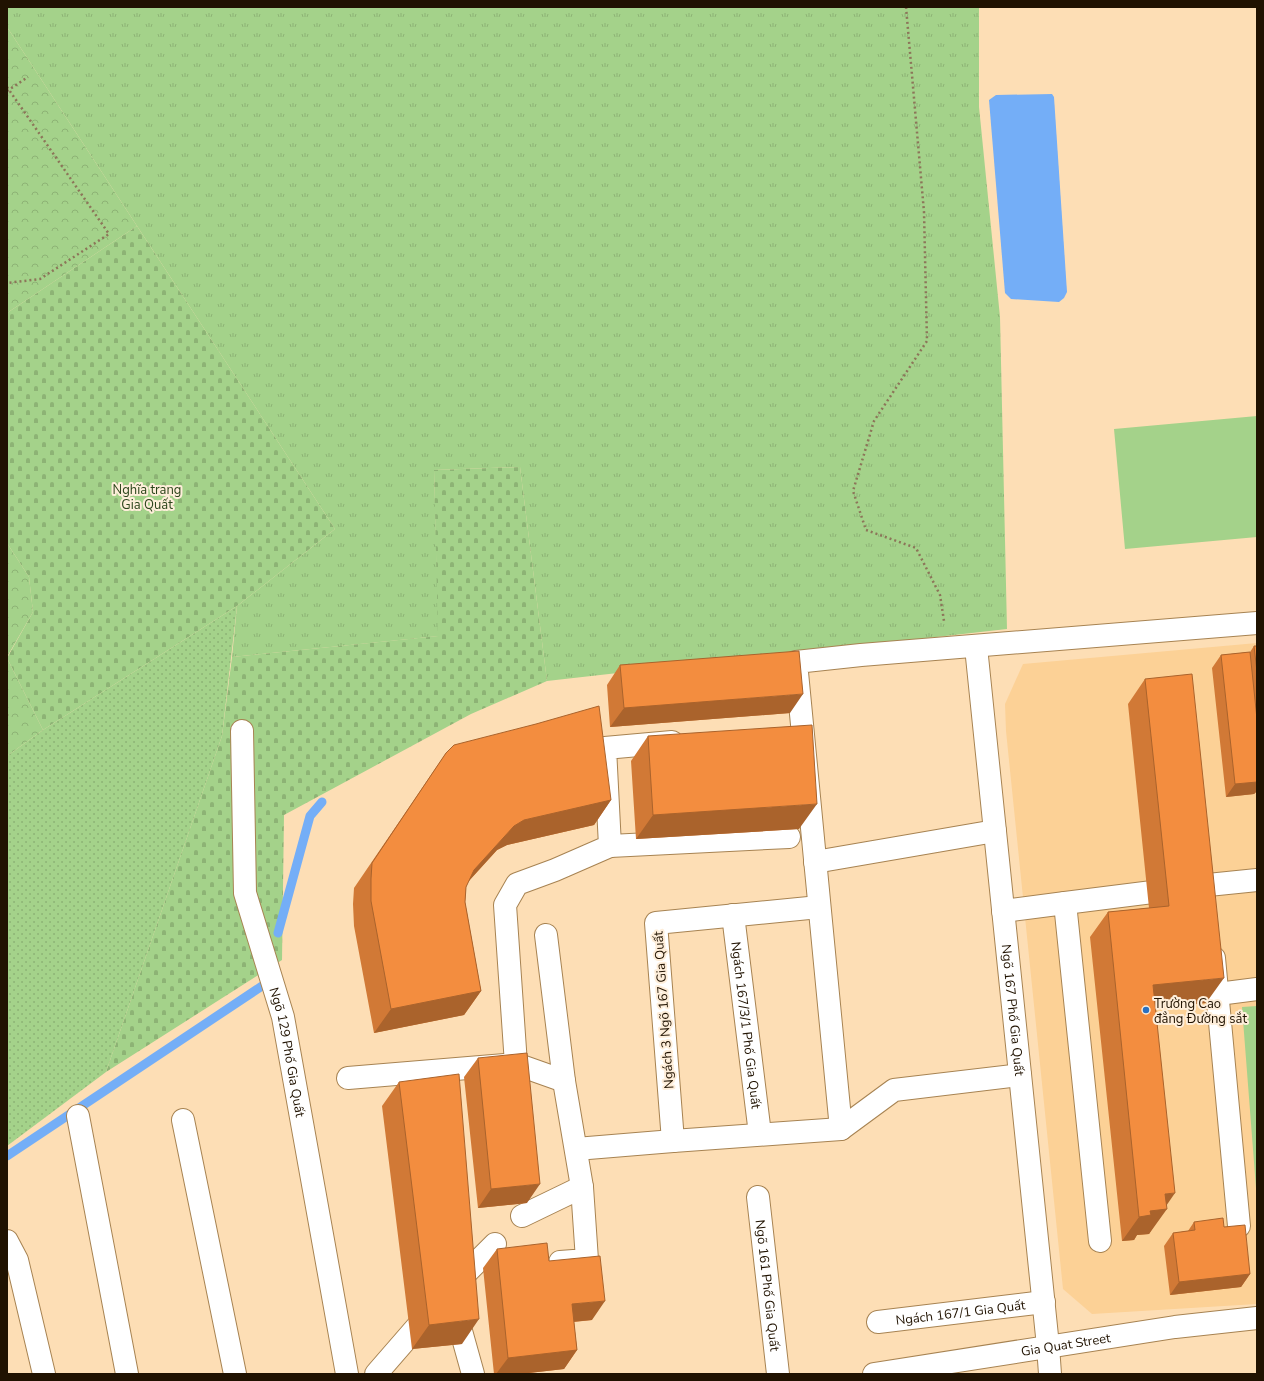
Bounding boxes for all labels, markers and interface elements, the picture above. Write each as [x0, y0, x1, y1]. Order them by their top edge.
park label: Nghĩa trang Gia Quất [113, 481, 181, 514]
street label: Ngách 3 Ngõ 167 Gia Quất [649, 930, 678, 1089]
street label: Ngách 167/3/1 Phố Gia Quất [726, 941, 765, 1110]
street label: Ngõ 167 Phố Gia Quất [997, 943, 1028, 1077]
street label: Ngõ 129 Phố Gia Quất [264, 985, 309, 1119]
place label: Trường Cao đẳng Đường sắt [1154, 995, 1247, 1028]
marker: Trường Cao đẳng Đường sắt [1141, 1005, 1151, 1015]
street label: Ngõ 161 Phố Gia Quất [751, 1219, 783, 1353]
street label: Ngách 167/1 Gia Quất [895, 1296, 1027, 1330]
street label: Gia Quat Street [1020, 1329, 1112, 1361]

